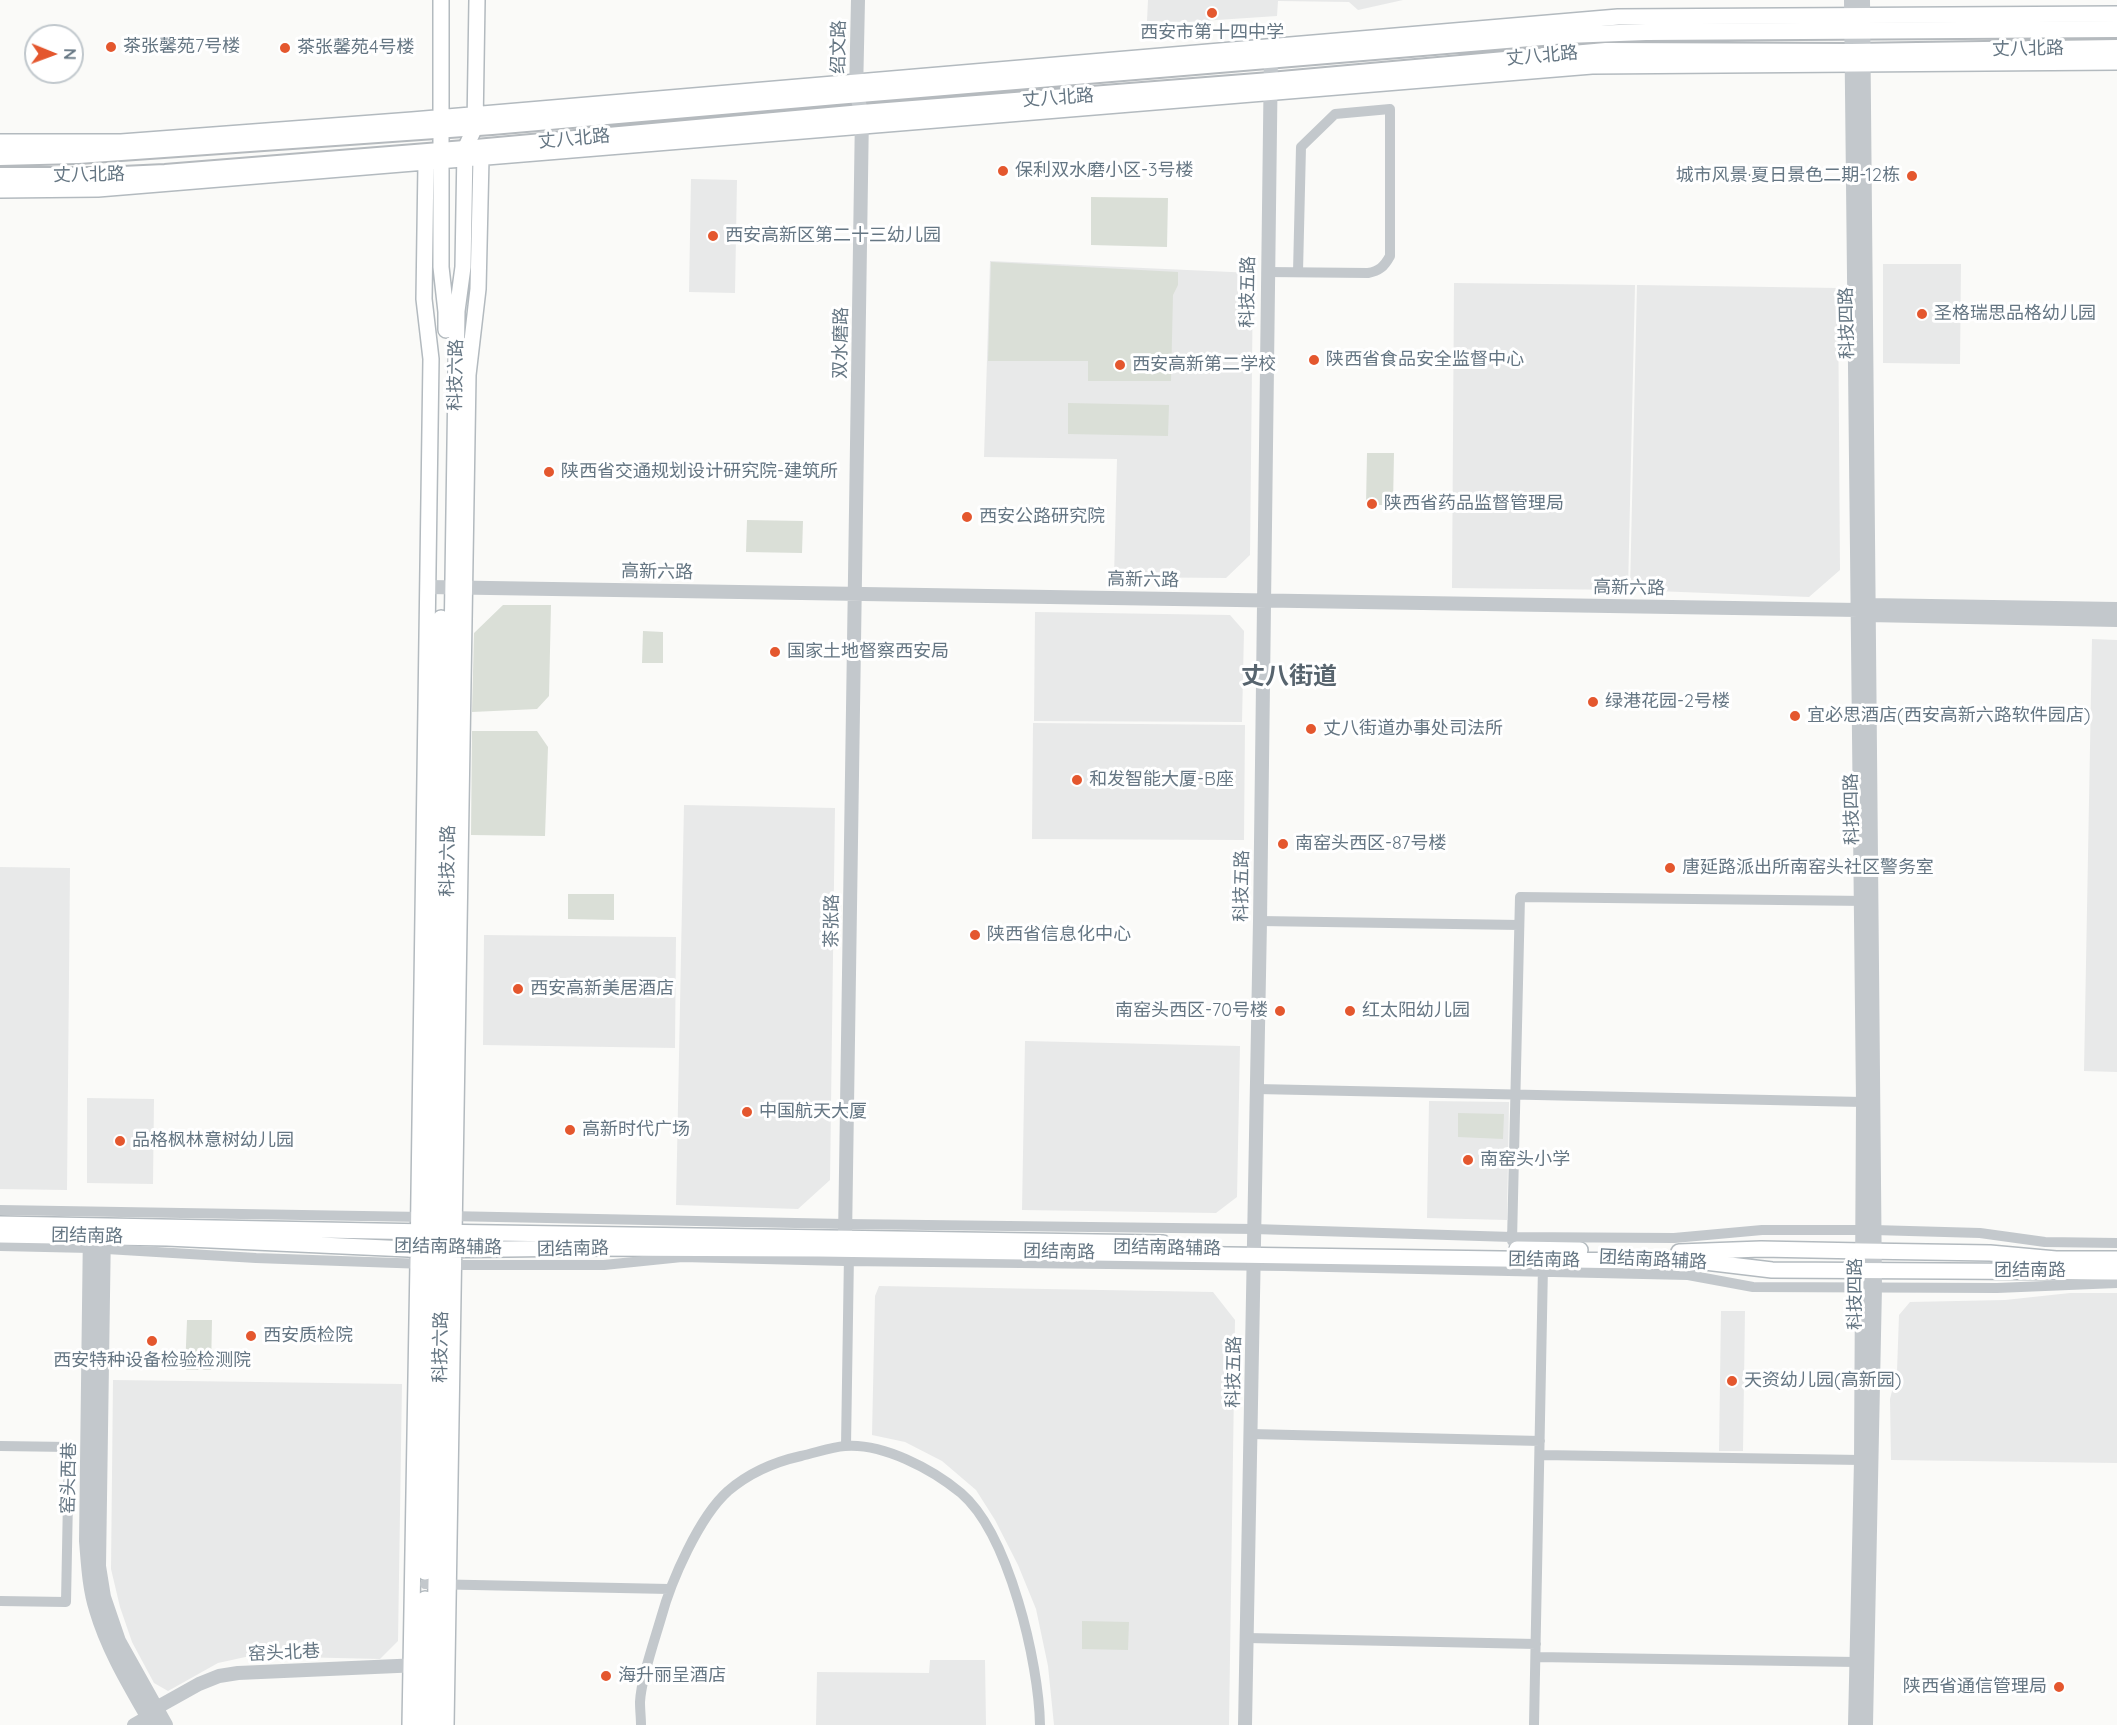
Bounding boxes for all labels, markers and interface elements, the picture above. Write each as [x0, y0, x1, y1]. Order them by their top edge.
marker: 西安市第十四中学 [1205, 6, 1219, 20]
street label: 绍文路 [828, 20, 850, 74]
place label: 西安市第十四中学 [1140, 22, 1284, 44]
north arrow [24, 24, 84, 84]
place label: 茶张馨苑7号楼 [123, 36, 240, 58]
place label: 茶张馨苑4号楼 [297, 37, 414, 59]
street label: 丈八北路 [1992, 38, 2064, 60]
marker: 茶张馨苑7号楼 [104, 40, 118, 54]
marker: 茶张馨苑4号楼 [278, 41, 292, 55]
street label: 丈八北路 [1505, 42, 1579, 70]
text: N [60, 48, 80, 60]
street label: 丈八北路 [1021, 85, 1095, 111]
street label: 丈八北路 [537, 125, 611, 153]
place label: 保利双水磨小区-3号楼 [1015, 160, 1193, 182]
street label: 丈八北路 [53, 164, 125, 186]
marker: 保利双水磨小区-3号楼 [996, 164, 1010, 178]
place label: 城市风景·夏日景色二期-12栋 [1676, 165, 1900, 187]
marker: 城市风景·夏日景色二期-12栋 [1905, 169, 1919, 183]
place label: 西安高新区第二十三幼儿园 [725, 225, 941, 247]
marker: 西安高新区第二十三幼儿园 [706, 229, 720, 243]
street label: 科技五路 [1237, 256, 1259, 328]
street label: 科技四路 [1836, 287, 1858, 359]
place label: 圣格瑞思品格幼儿园 [1934, 303, 2096, 325]
street label: 双水磨路 [830, 307, 852, 379]
marker: 圣格瑞思品格幼儿园 [1915, 307, 1929, 321]
street label: 科技六路 [445, 339, 467, 411]
place label: 陕西省食品安全监督中心 [1326, 349, 1524, 371]
marker: 陕西省食品安全监督中心 [1307, 353, 1321, 367]
place label: 西安高新第二学校 [1132, 354, 1276, 376]
marker: 西安高新第二学校 [1113, 358, 1127, 372]
place label: 陕西省交通规划设计研究院-建筑所 [561, 461, 838, 483]
marker: 陕西省交通规划设计研究院-建筑所 [542, 465, 556, 479]
place label: 陕西省药品监督管理局 [1384, 493, 1564, 515]
marker: 陕西省药品监督管理局 [1365, 497, 1379, 511]
place label: 西安公路研究院 [979, 506, 1105, 528]
marker: 西安公路研究院 [960, 510, 974, 524]
street label: 高新六路 [621, 561, 693, 583]
street label: 高新六路 [1107, 569, 1179, 591]
street label: 高新六路 [1593, 577, 1665, 599]
place label: 国家土地督察西安局 [787, 641, 949, 663]
marker: 国家土地督察西安局 [768, 645, 782, 659]
district label: 丈八街道 [1241, 663, 1337, 691]
place label: 绿港花园-2号楼 [1605, 691, 1730, 713]
marker: 绿港花园-2号楼 [1586, 695, 1600, 709]
place label: 宜必思酒店(西安高新六路软件园店) [1807, 705, 2090, 727]
marker: 宜必思酒店(西安高新六路软件园店) [1788, 709, 1802, 723]
place label: 丈八街道办事处司法所 [1323, 718, 1503, 740]
marker: 丈八街道办事处司法所 [1304, 722, 1318, 736]
place label: 和发智能大厦-B座 [1089, 769, 1234, 791]
marker: 和发智能大厦-B座 [1070, 773, 1084, 787]
street label: 科技四路 [1841, 773, 1863, 845]
street label: 科技六路 [437, 825, 459, 897]
place label: 南窑头西区-87号楼 [1295, 833, 1446, 855]
marker: 南窑头西区-87号楼 [1276, 837, 1290, 851]
street label: 科技五路 [1231, 850, 1253, 922]
place label: 唐延路派出所南窑头社区警务室 [1682, 857, 1934, 879]
marker: 唐延路派出所南窑头社区警务室 [1663, 861, 1677, 875]
street label: 茶张路 [821, 894, 843, 948]
place label: 陕西省信息化中心 [987, 924, 1131, 946]
marker: 陕西省信息化中心 [968, 928, 982, 942]
place label: 西安高新美居酒店 [530, 978, 674, 1000]
marker: 西安高新美居酒店 [511, 982, 525, 996]
place label: 南窑头西区-70号楼 [1115, 1000, 1268, 1022]
place label: 红太阳幼儿园 [1362, 1000, 1470, 1022]
marker: 南窑头西区-70号楼 [1273, 1004, 1287, 1018]
marker: 红太阳幼儿园 [1343, 1004, 1357, 1018]
place label: 中国航天大厦 [759, 1101, 867, 1123]
marker: 中国航天大厦 [740, 1105, 754, 1119]
place label: 高新时代广场 [582, 1119, 690, 1141]
marker: 高新时代广场 [563, 1123, 577, 1137]
place label: 品格枫林意树幼儿园 [132, 1130, 294, 1152]
marker: 品格枫林意树幼儿园 [113, 1134, 127, 1148]
place label: 南窑头小学 [1480, 1149, 1570, 1171]
marker: 南窑头小学 [1461, 1153, 1475, 1167]
street label: 团结南路 [51, 1225, 123, 1247]
street label: 团结南路辅路 [394, 1235, 502, 1259]
street label: 团结南路辅路 [1113, 1236, 1221, 1260]
street label: 团结南路 [537, 1238, 609, 1260]
street label: 团结南路 [1023, 1241, 1095, 1263]
street label: 团结南路辅路 [1599, 1246, 1707, 1274]
street label: 团结南路 [1508, 1249, 1580, 1271]
street label: 科技四路 [1845, 1258, 1867, 1330]
street label: 团结南路 [1994, 1260, 2066, 1282]
street label: 科技六路 [430, 1311, 452, 1383]
place label: 西安质检院 [263, 1325, 353, 1347]
marker: 西安质检院 [244, 1329, 258, 1343]
marker: 西安特种设备检验检测院 [145, 1334, 159, 1348]
street label: 科技五路 [1223, 1336, 1245, 1408]
place label: 西安特种设备检验检测院 [53, 1350, 251, 1372]
place label: 天资幼儿园(高新园) [1744, 1370, 1901, 1392]
marker: 天资幼儿园(高新园) [1725, 1374, 1739, 1388]
street label: 窑头西巷 [58, 1442, 80, 1514]
street label: 窑头北巷 [247, 1640, 321, 1666]
place label: 海升丽呈酒店 [618, 1665, 726, 1687]
marker: 海升丽呈酒店 [599, 1669, 613, 1683]
place label: 陕西省通信管理局 [1903, 1676, 2047, 1698]
marker: 陕西省通信管理局 [2052, 1680, 2066, 1694]

